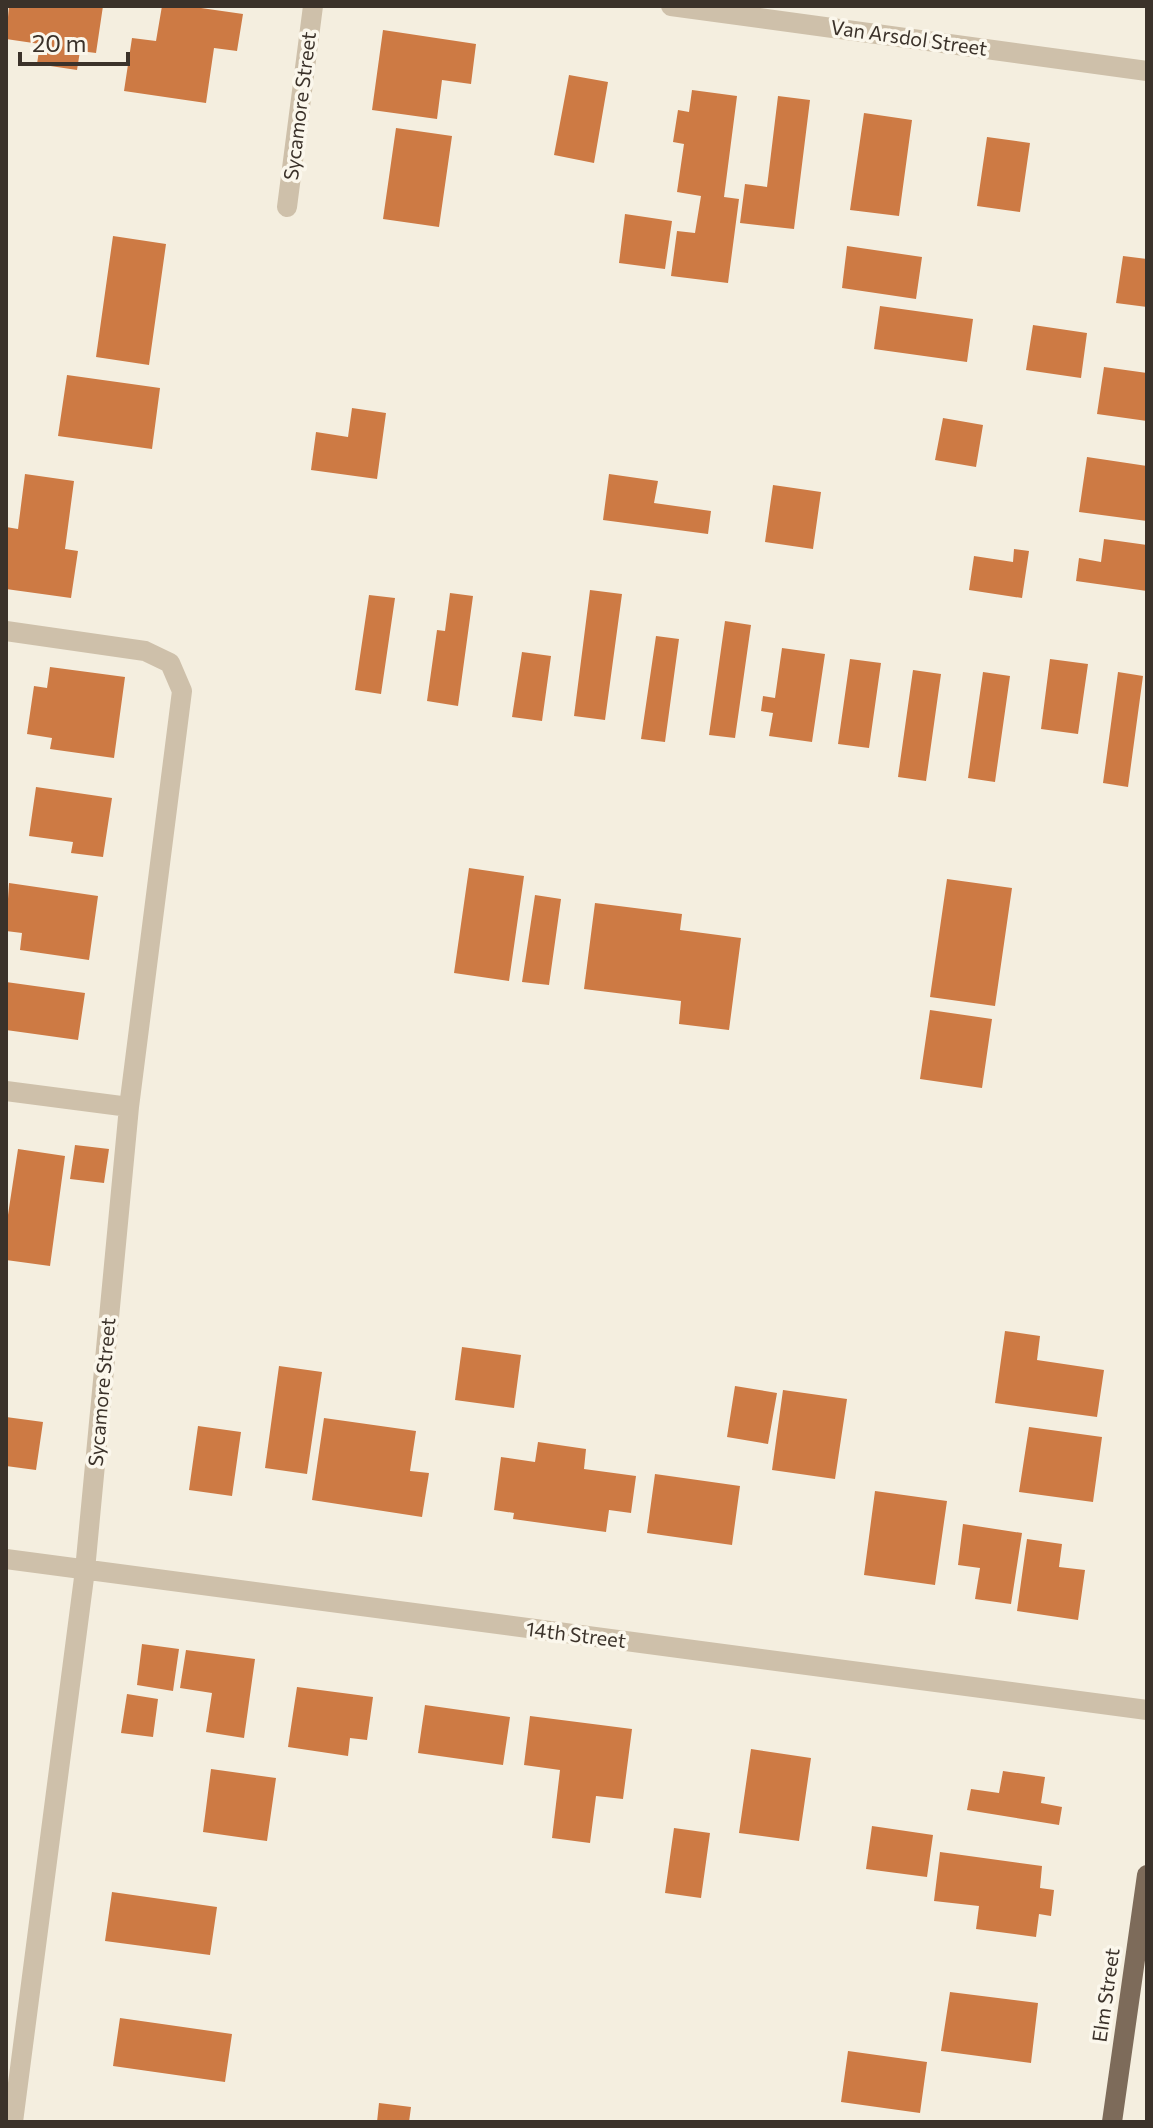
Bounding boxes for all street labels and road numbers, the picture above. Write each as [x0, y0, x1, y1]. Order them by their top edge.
street label: Van Arsdol Street [829, 14, 989, 60]
street label: Sycamore Street [278, 30, 320, 182]
street label: Sycamore Street [83, 1316, 119, 1467]
street label: 14th Street [525, 1616, 627, 1652]
street label: Elm Street [1087, 1946, 1123, 2043]

